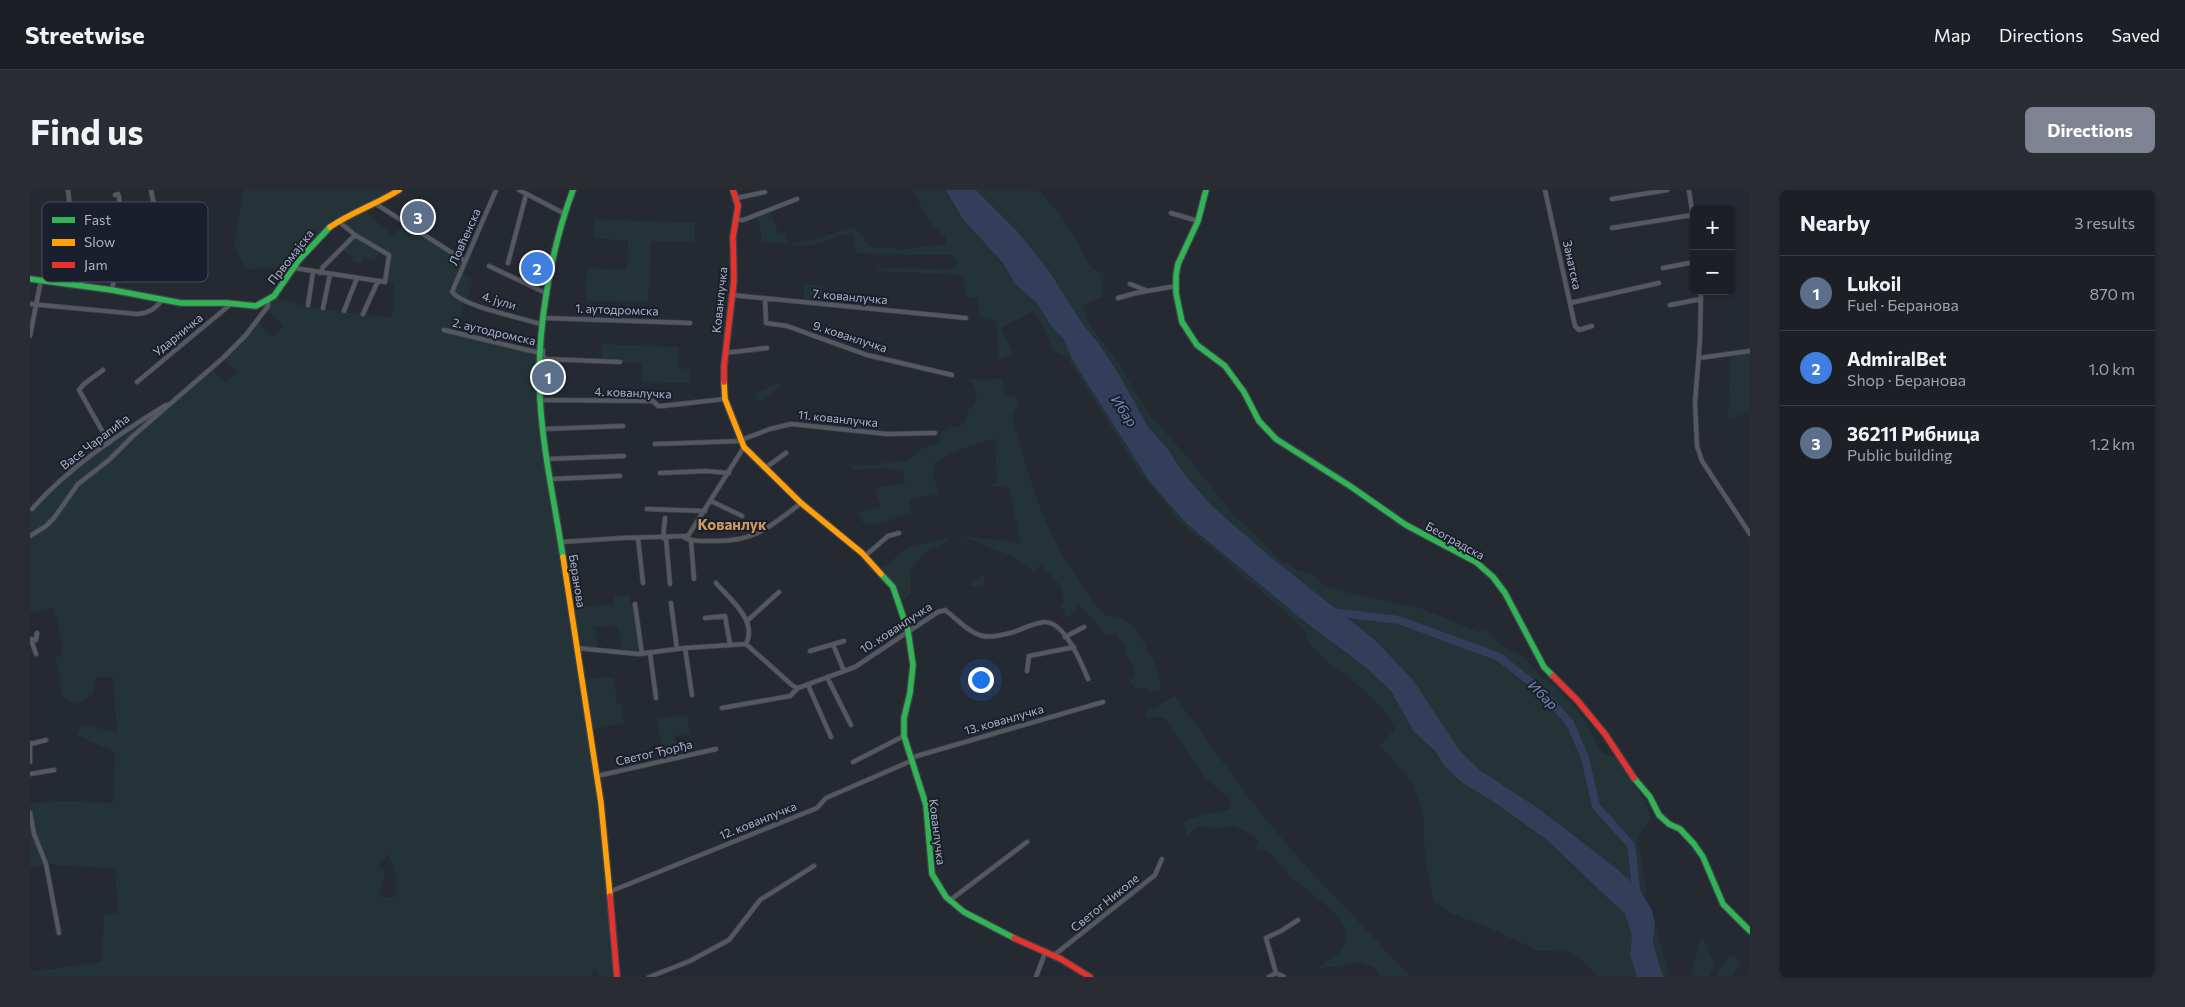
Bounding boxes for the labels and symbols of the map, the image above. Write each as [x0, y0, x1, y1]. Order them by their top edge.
pin: 3 [402, 198, 434, 236]
legend [42, 202, 208, 282]
street label: Ловћенска [445, 206, 483, 267]
text: Fast [84, 211, 111, 228]
street label: Првомајска [264, 226, 316, 287]
text: Slow [84, 233, 115, 250]
street label: Занатска [1561, 239, 1585, 291]
pin: 2 [521, 249, 553, 287]
text: Jam [84, 256, 108, 273]
street label: Кованлучка [709, 266, 729, 334]
street label: 7. кованлучка [812, 286, 888, 306]
street label: 4. јули [481, 288, 518, 312]
street label: 1. аутодромска [575, 301, 659, 317]
street label: Ударничка [150, 310, 205, 359]
street label: 2. аутодромска [451, 315, 537, 347]
street label: 9. кованлучка [811, 317, 889, 355]
pin: 1 [532, 358, 564, 396]
street label: 4. кованлучка [594, 384, 672, 400]
water label: Ибар [1108, 392, 1141, 430]
street label: 11. кованлучка [797, 407, 879, 429]
street label: Васе Чарапића [57, 411, 132, 472]
district label: Кованлук [697, 515, 767, 533]
street label: Београдска [1424, 518, 1487, 562]
street label: Беранова [567, 553, 589, 608]
street label: 10. кованлучка [857, 599, 934, 656]
your location [968, 667, 994, 693]
water label: Ибар [1525, 677, 1562, 713]
street label: 13. кованлучка [962, 701, 1045, 737]
street label: Светог Ђорђа [614, 736, 694, 768]
street label: 12. кованлучка [717, 798, 798, 842]
street label: Кованлучка [927, 798, 949, 866]
street label: Светог Николе [1067, 870, 1141, 934]

